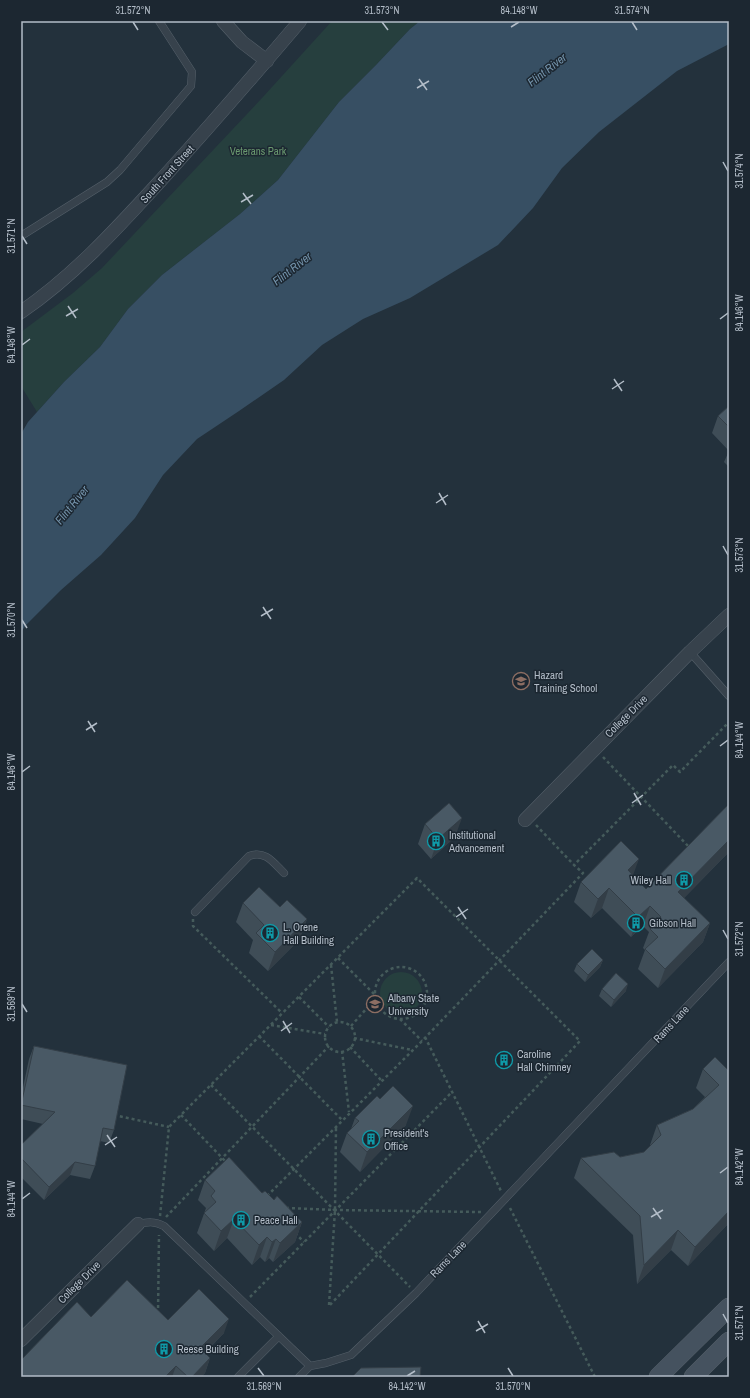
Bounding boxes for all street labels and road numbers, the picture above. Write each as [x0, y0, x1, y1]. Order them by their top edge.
street label: South Front Street [137, 142, 197, 206]
street label: College Drive [602, 692, 650, 740]
street label: Rams Lane [650, 1002, 692, 1046]
street label: Rams Lane [427, 1238, 469, 1280]
street label: College Drive [55, 1258, 103, 1306]

